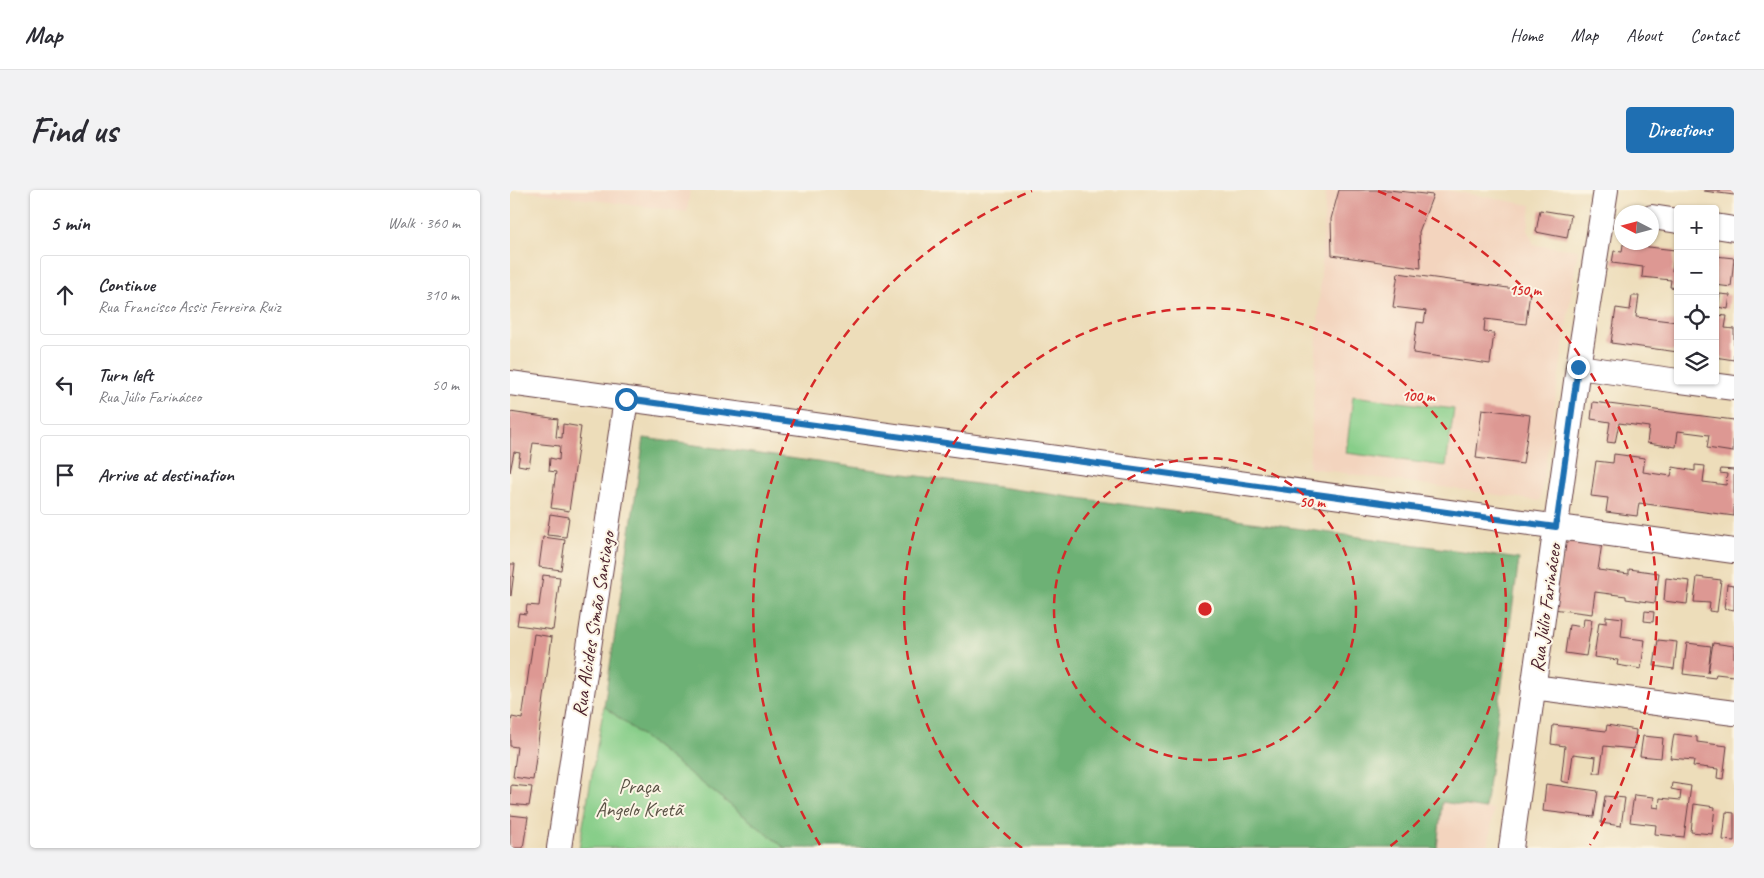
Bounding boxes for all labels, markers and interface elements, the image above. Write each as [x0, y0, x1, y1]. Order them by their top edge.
text: Map [25, 20, 62, 50]
text: Home [1510, 24, 1543, 46]
text: Map [1571, 24, 1598, 46]
text: About [1626, 24, 1662, 46]
text: Contact [1690, 24, 1739, 46]
button: Directions [1626, 107, 1734, 153]
text: Find us [30, 108, 117, 153]
north arrow [1614, 205, 1659, 250]
map controls [1674, 205, 1719, 385]
button: + [1674, 205, 1719, 250]
text: 5 min [50, 210, 90, 236]
text: Walk · 360 m [388, 213, 460, 233]
button: − [1674, 250, 1719, 295]
text: Continue [98, 273, 155, 297]
icon: ahead [51, 281, 79, 309]
text: 150 m [1509, 281, 1543, 300]
text: 310 m [425, 285, 459, 305]
button: locate [1674, 295, 1719, 340]
text: Rua Francisco Assis Ferreira Ruiz [98, 297, 281, 317]
button: layers [1674, 340, 1719, 385]
route end [1567, 356, 1590, 379]
text: Turn left [98, 363, 153, 387]
icon: left [51, 371, 79, 399]
text: 50 m [432, 375, 459, 395]
text: Rua Júlio Farináceo [98, 387, 201, 407]
text: 100 m [1402, 387, 1436, 406]
route start [615, 388, 638, 411]
icon: arrive [51, 461, 79, 489]
text: Arrive at destination [98, 463, 234, 487]
text: 50 m [1299, 493, 1326, 512]
street label: Rua Alcides Simão Santiago [567, 528, 621, 718]
street label: Rua Júlio Farináceo [1524, 541, 1567, 674]
centre of rings [1196, 600, 1214, 618]
park label: Praça Ângelo Kretã [596, 774, 685, 822]

